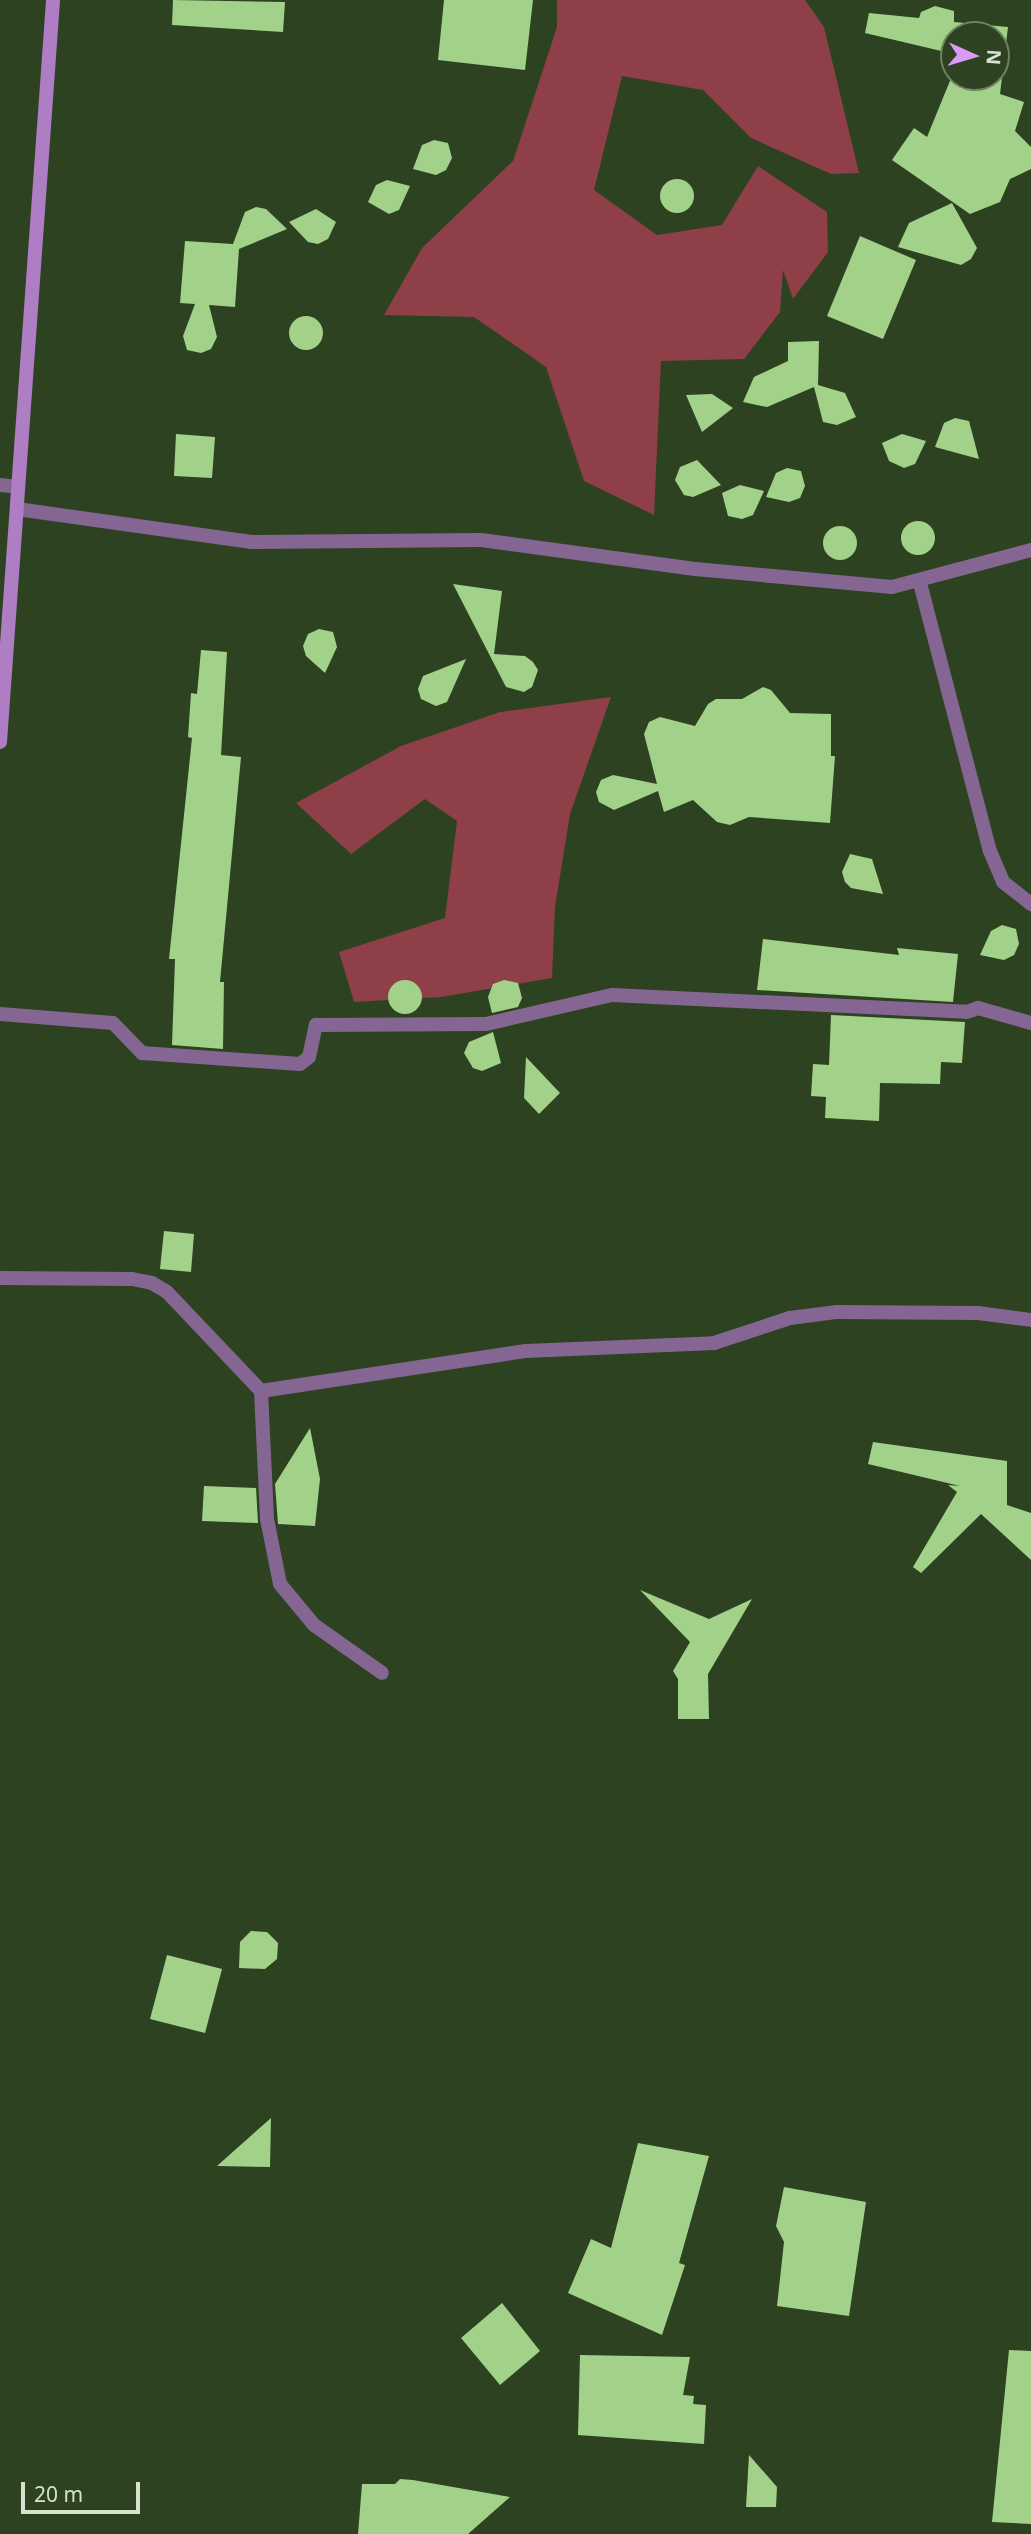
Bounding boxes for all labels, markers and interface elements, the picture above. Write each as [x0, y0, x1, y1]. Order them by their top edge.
north arrow [940, 21, 1010, 91]
text: N [980, 49, 1007, 66]
scale bar [24, 2468, 144, 2512]
text: 20 m [34, 2480, 83, 2508]

